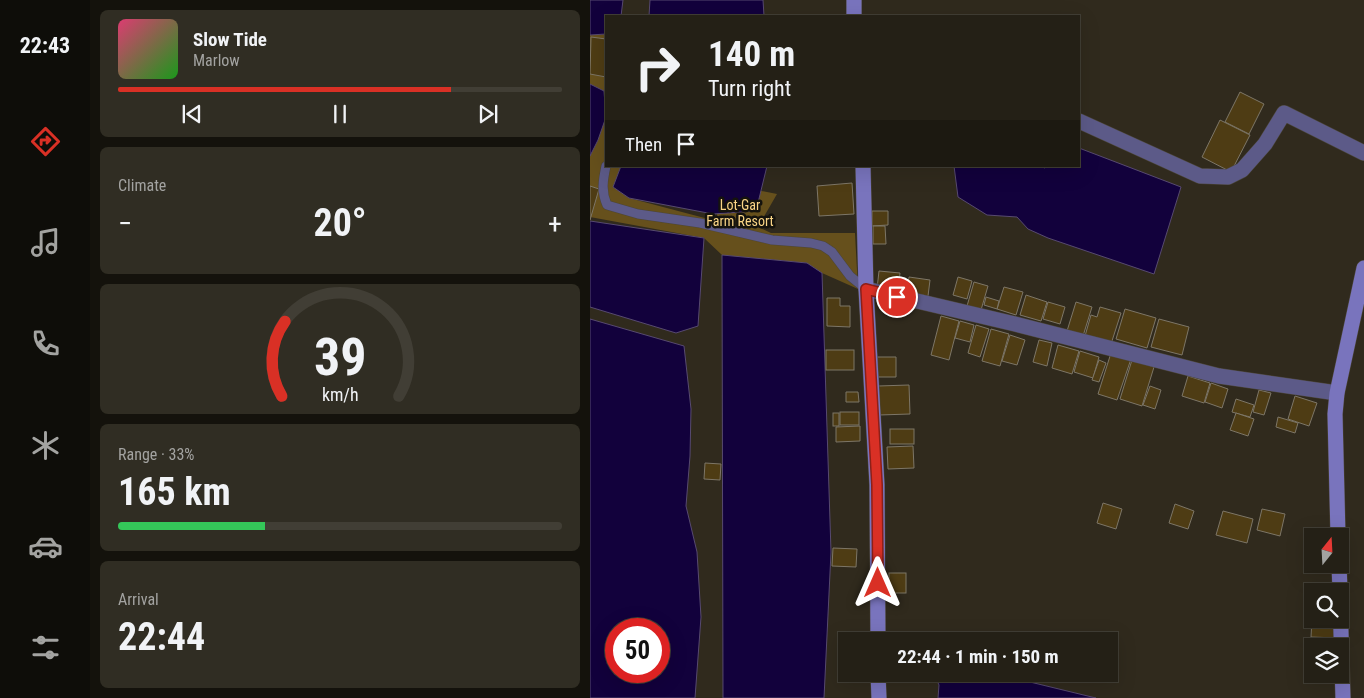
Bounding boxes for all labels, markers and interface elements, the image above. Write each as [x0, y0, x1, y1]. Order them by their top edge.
text: Slow Tide [193, 28, 267, 51]
text: 22:43 [20, 33, 70, 58]
text: 140 m [708, 34, 795, 75]
icon: right [625, 35, 690, 100]
text: Marlow [193, 51, 240, 70]
text: Turn right [708, 76, 791, 101]
icon: previous [178, 100, 206, 128]
icon: pause [326, 100, 354, 128]
icon: next [474, 100, 502, 128]
icon: directions [28, 124, 63, 159]
icon: arrive [672, 130, 700, 158]
text: Then [625, 133, 662, 156]
text: Climate [118, 176, 166, 195]
park label: Lot-Gar Farm Resort [706, 197, 774, 229]
text: 20° [313, 201, 367, 245]
text: − [118, 207, 132, 240]
text: + [548, 207, 562, 240]
icon: music [28, 225, 63, 260]
pin [876, 276, 918, 318]
icon: arrive [883, 283, 911, 311]
icon: phone [28, 326, 63, 361]
text: 39 [314, 327, 366, 388]
text: km/h [322, 384, 358, 405]
icon: climate [28, 428, 63, 463]
text: Range · 33% [118, 445, 194, 464]
text: 165 km [118, 470, 231, 514]
north arrow [1304, 528, 1349, 572]
map controls [1304, 528, 1349, 683]
icon: car [28, 529, 63, 564]
position arrow [851, 556, 903, 608]
button: search [1304, 583, 1349, 628]
text: Arrival [118, 590, 159, 609]
text: 22:44 [118, 615, 205, 659]
speed limit sign: 50 [605, 618, 670, 683]
icon: filters [28, 630, 63, 665]
button: layers [1304, 638, 1349, 683]
text: 22:44 · 1 min · 150 m [897, 645, 1059, 668]

